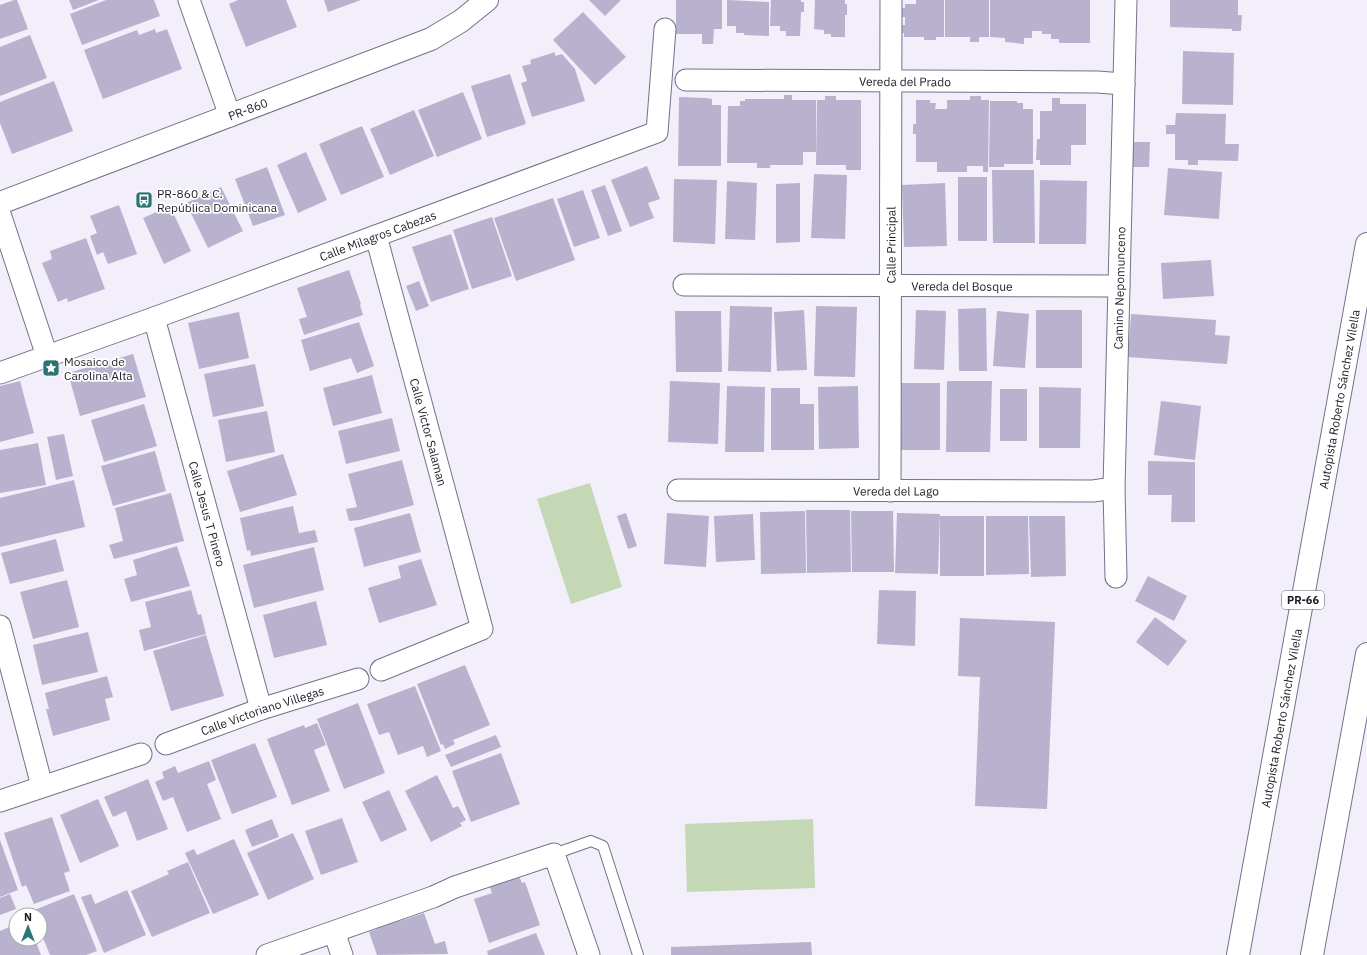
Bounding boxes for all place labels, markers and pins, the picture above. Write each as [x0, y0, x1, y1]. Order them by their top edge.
place label: PR-860 & C. República Dominicana [157, 186, 278, 215]
bus stop icon: PR-860 & C. República Dominicana [134, 190, 154, 210]
place label: Mosaico de Carolina Alta [64, 354, 133, 383]
place icon: Mosaico de Carolina Alta [41, 358, 61, 378]

